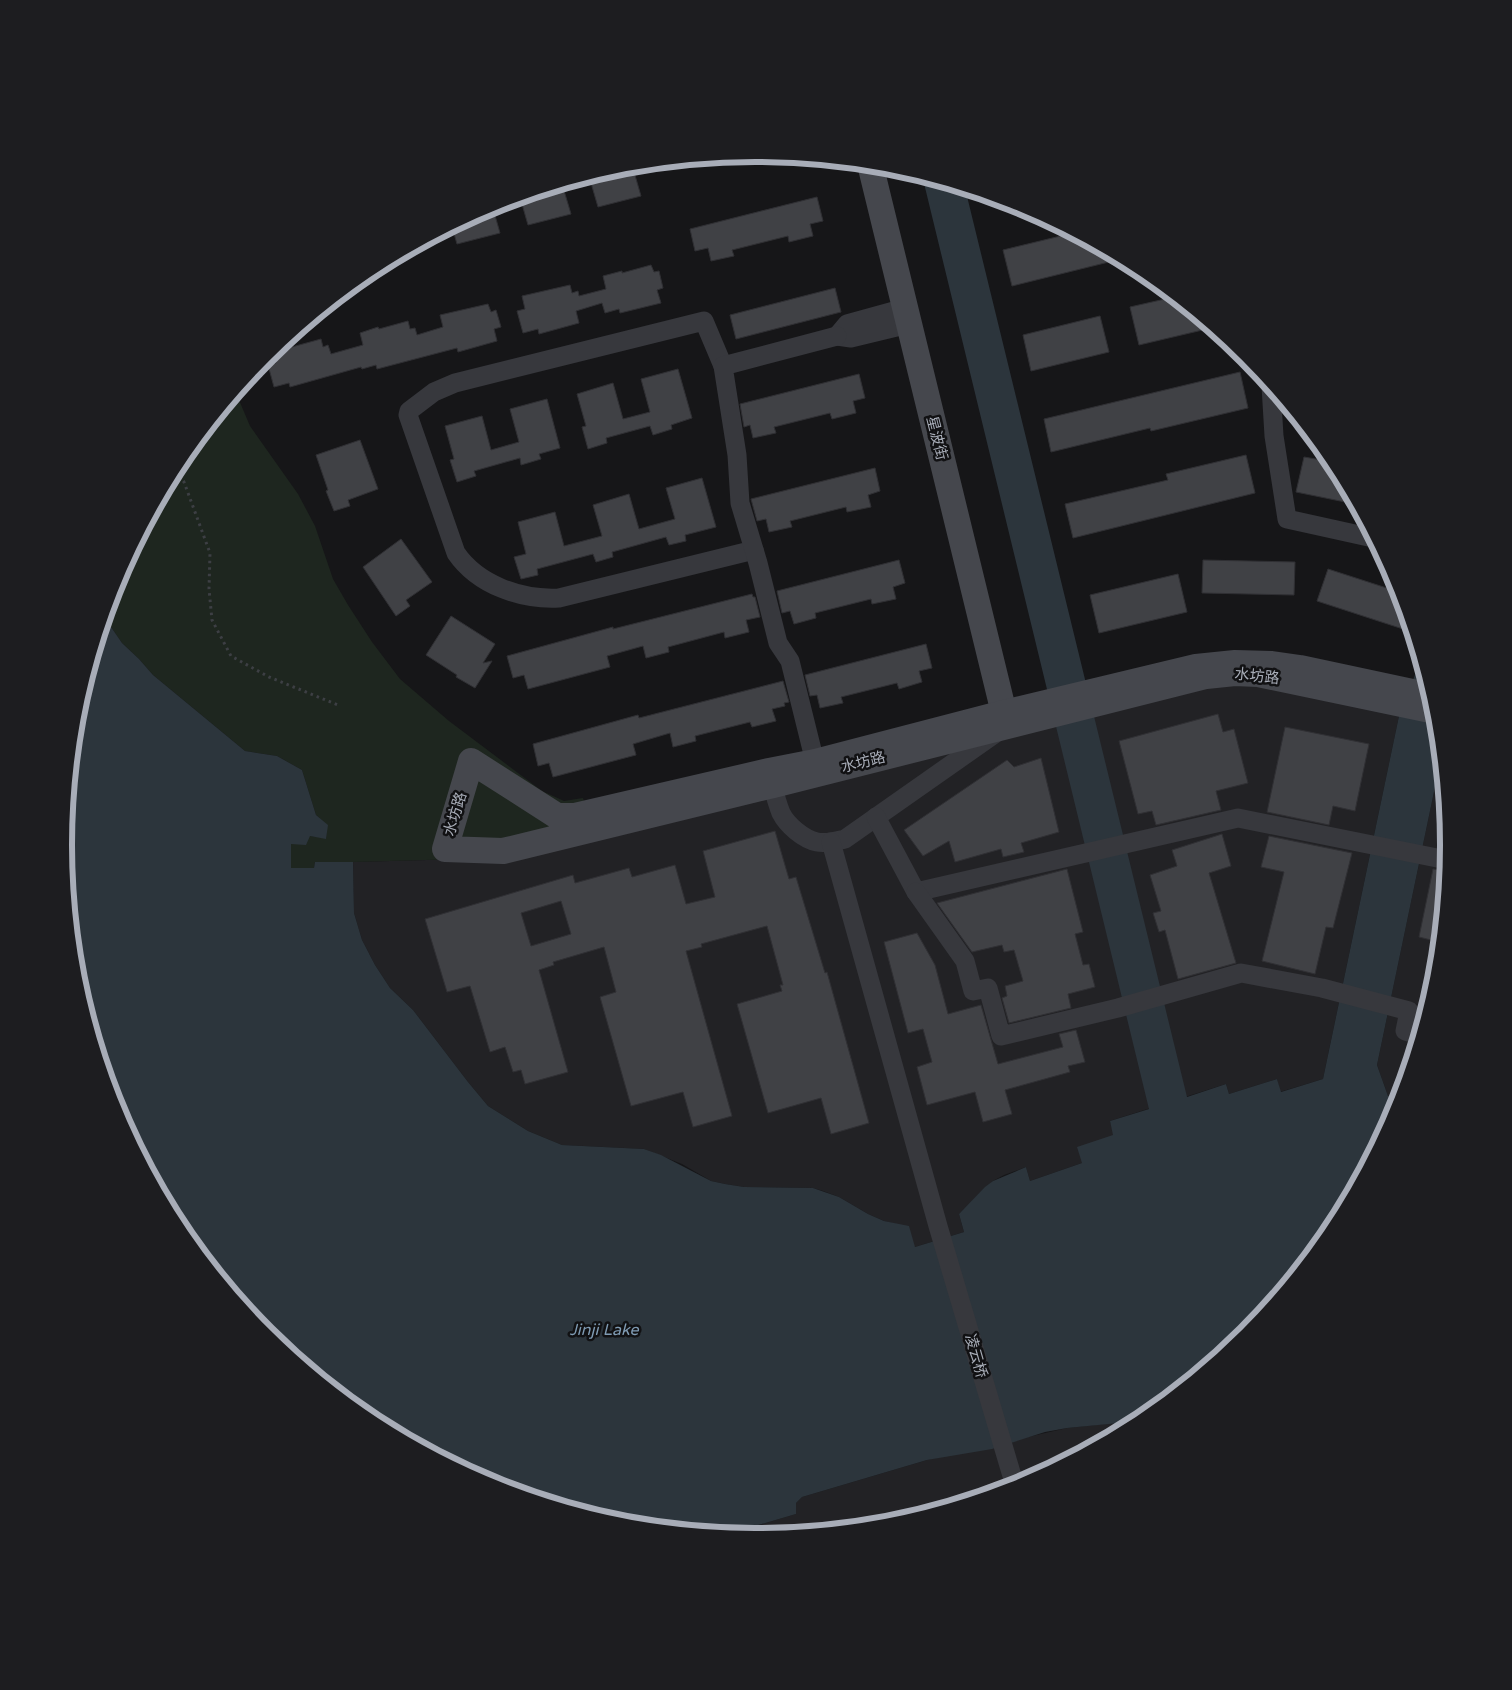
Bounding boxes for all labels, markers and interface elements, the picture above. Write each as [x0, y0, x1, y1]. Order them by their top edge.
street label: 星波街 [923, 414, 951, 462]
street label: 水坊路 [1234, 665, 1280, 687]
street label: 水坊路 [839, 748, 887, 776]
street label: 水坊路 [440, 790, 470, 838]
water label: Jinji Lake [569, 1320, 640, 1340]
street label: 凌云桥 [961, 1332, 991, 1380]

